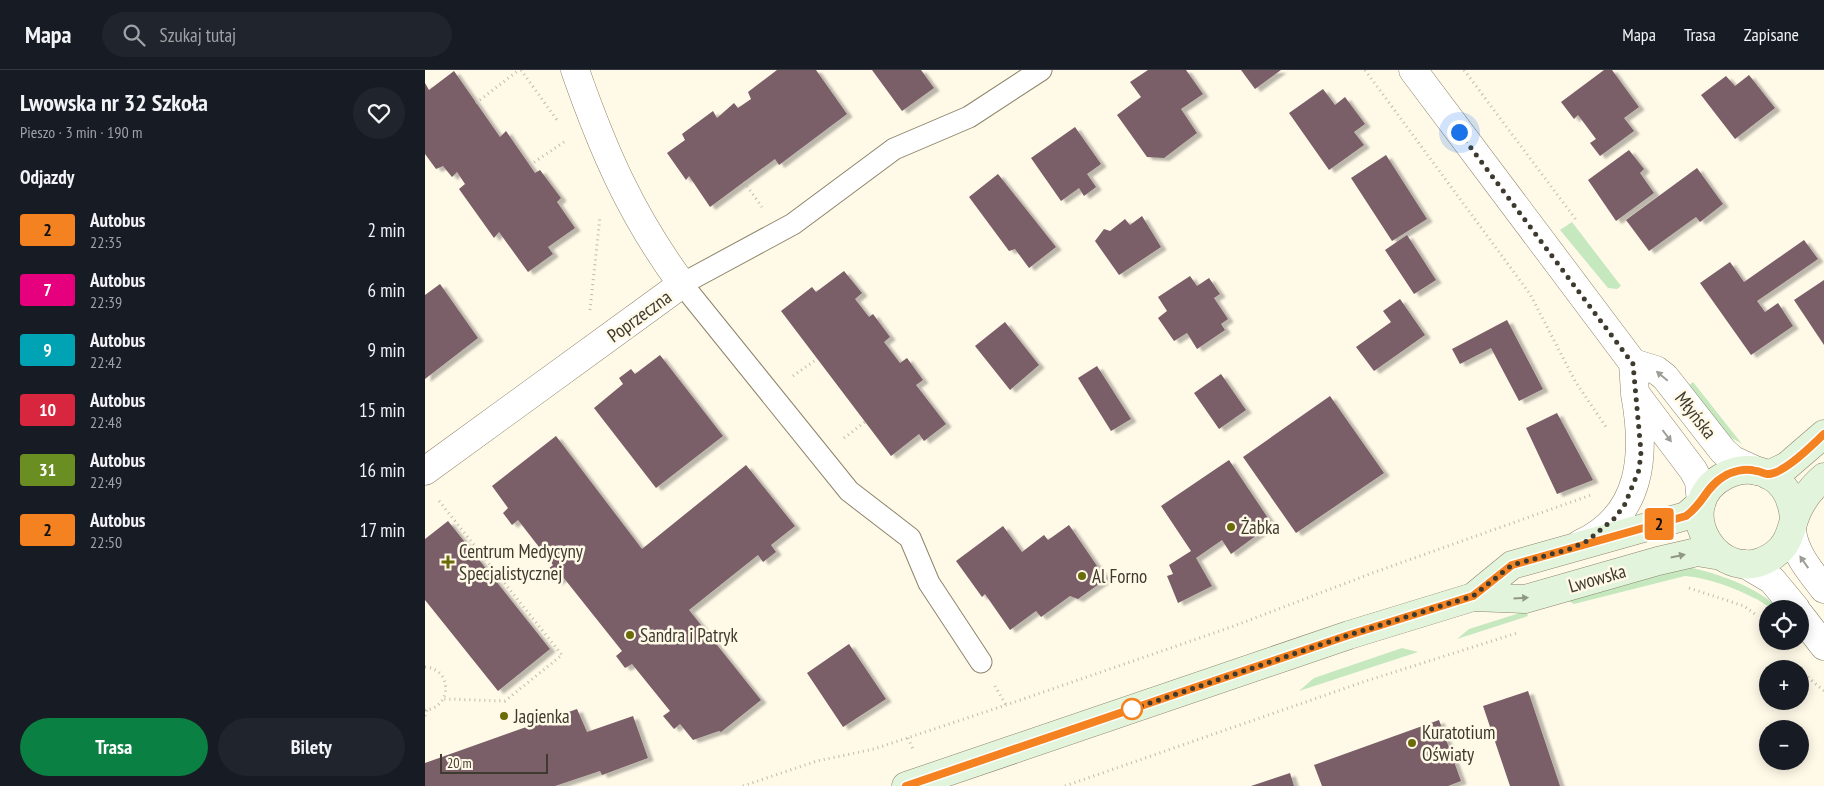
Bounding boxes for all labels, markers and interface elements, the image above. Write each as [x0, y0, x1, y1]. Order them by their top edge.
search box [102, 12, 452, 57]
text: Mapa [25, 19, 72, 50]
icon: search [120, 21, 148, 49]
text: Szukaj tutaj [160, 23, 236, 47]
text: Mapa [1622, 23, 1656, 46]
text: Trasa [1684, 23, 1716, 46]
text: Zapisane [1744, 23, 1799, 46]
text: Lwowska nr 32 Szkoła [20, 87, 208, 118]
button: heart [353, 87, 405, 139]
your location [1447, 120, 1472, 145]
text: Pieszo · 3 min · 190 m [20, 122, 142, 142]
text: Odjazdy [20, 165, 74, 189]
text: Autobus [90, 208, 146, 232]
text: 2 [43, 218, 52, 241]
text: 2 min [368, 218, 405, 242]
text: 22:35 [90, 232, 122, 252]
text: Autobus [90, 268, 146, 292]
text: 7 [43, 278, 52, 301]
text: 6 min [368, 278, 405, 302]
street label: Poprzeczna [602, 285, 676, 347]
text: 22:39 [90, 292, 122, 312]
text: Autobus [90, 328, 146, 352]
text: 9 [43, 338, 52, 361]
text: 9 min [368, 338, 405, 362]
text: 22:42 [90, 352, 122, 372]
one-way arrow [1657, 370, 1669, 382]
street label: Młyńska [1670, 387, 1722, 443]
text: Autobus [90, 388, 146, 412]
text: 10 [39, 398, 56, 421]
text: 15 min [359, 398, 405, 422]
text: 22:48 [90, 412, 122, 432]
one-way arrow [1662, 429, 1673, 442]
text: Autobus [90, 448, 146, 472]
text: 31 [39, 458, 56, 481]
text: 16 min [359, 458, 405, 482]
text: 22:49 [90, 472, 122, 492]
text: Autobus [90, 508, 146, 532]
line badge: 2 [1643, 508, 1675, 540]
text: 2 [1655, 512, 1663, 535]
place label: Żabka [1241, 515, 1280, 539]
text: 2 [43, 518, 52, 541]
text: 17 min [360, 518, 405, 542]
marker: Żabka [1225, 521, 1237, 533]
text: 22:50 [90, 532, 122, 552]
place label: Centrum Medycyny Specjalistycznej [459, 539, 584, 585]
one-way arrow [1670, 552, 1686, 560]
marker: Centrum Medycyny Specjalistycznej [441, 555, 455, 569]
one-way arrow [1799, 555, 1809, 569]
street label: Lwowska [1566, 558, 1628, 598]
place label: Al Forno [1092, 564, 1147, 588]
marker: Al Forno [1076, 570, 1088, 582]
one-way arrow [1514, 594, 1530, 602]
map controls [1759, 600, 1809, 770]
button: locate [1759, 600, 1809, 650]
place label: Sandra i Patryk [640, 623, 739, 647]
marker: Sandra i Patryk [624, 629, 636, 641]
button: + [1759, 660, 1809, 710]
unlabelled marker [1121, 698, 1143, 720]
place label: Jagienka [513, 704, 570, 728]
marker: Jagienka [498, 710, 510, 722]
button: Trasa [20, 718, 208, 776]
button: Bilety [218, 718, 405, 776]
place label: Kuratotium Oświaty [1422, 720, 1495, 766]
button: − [1759, 720, 1809, 770]
marker: Kuratotium Oświaty [1406, 737, 1418, 749]
scale bar [440, 751, 547, 774]
text: 20 m [447, 754, 472, 772]

